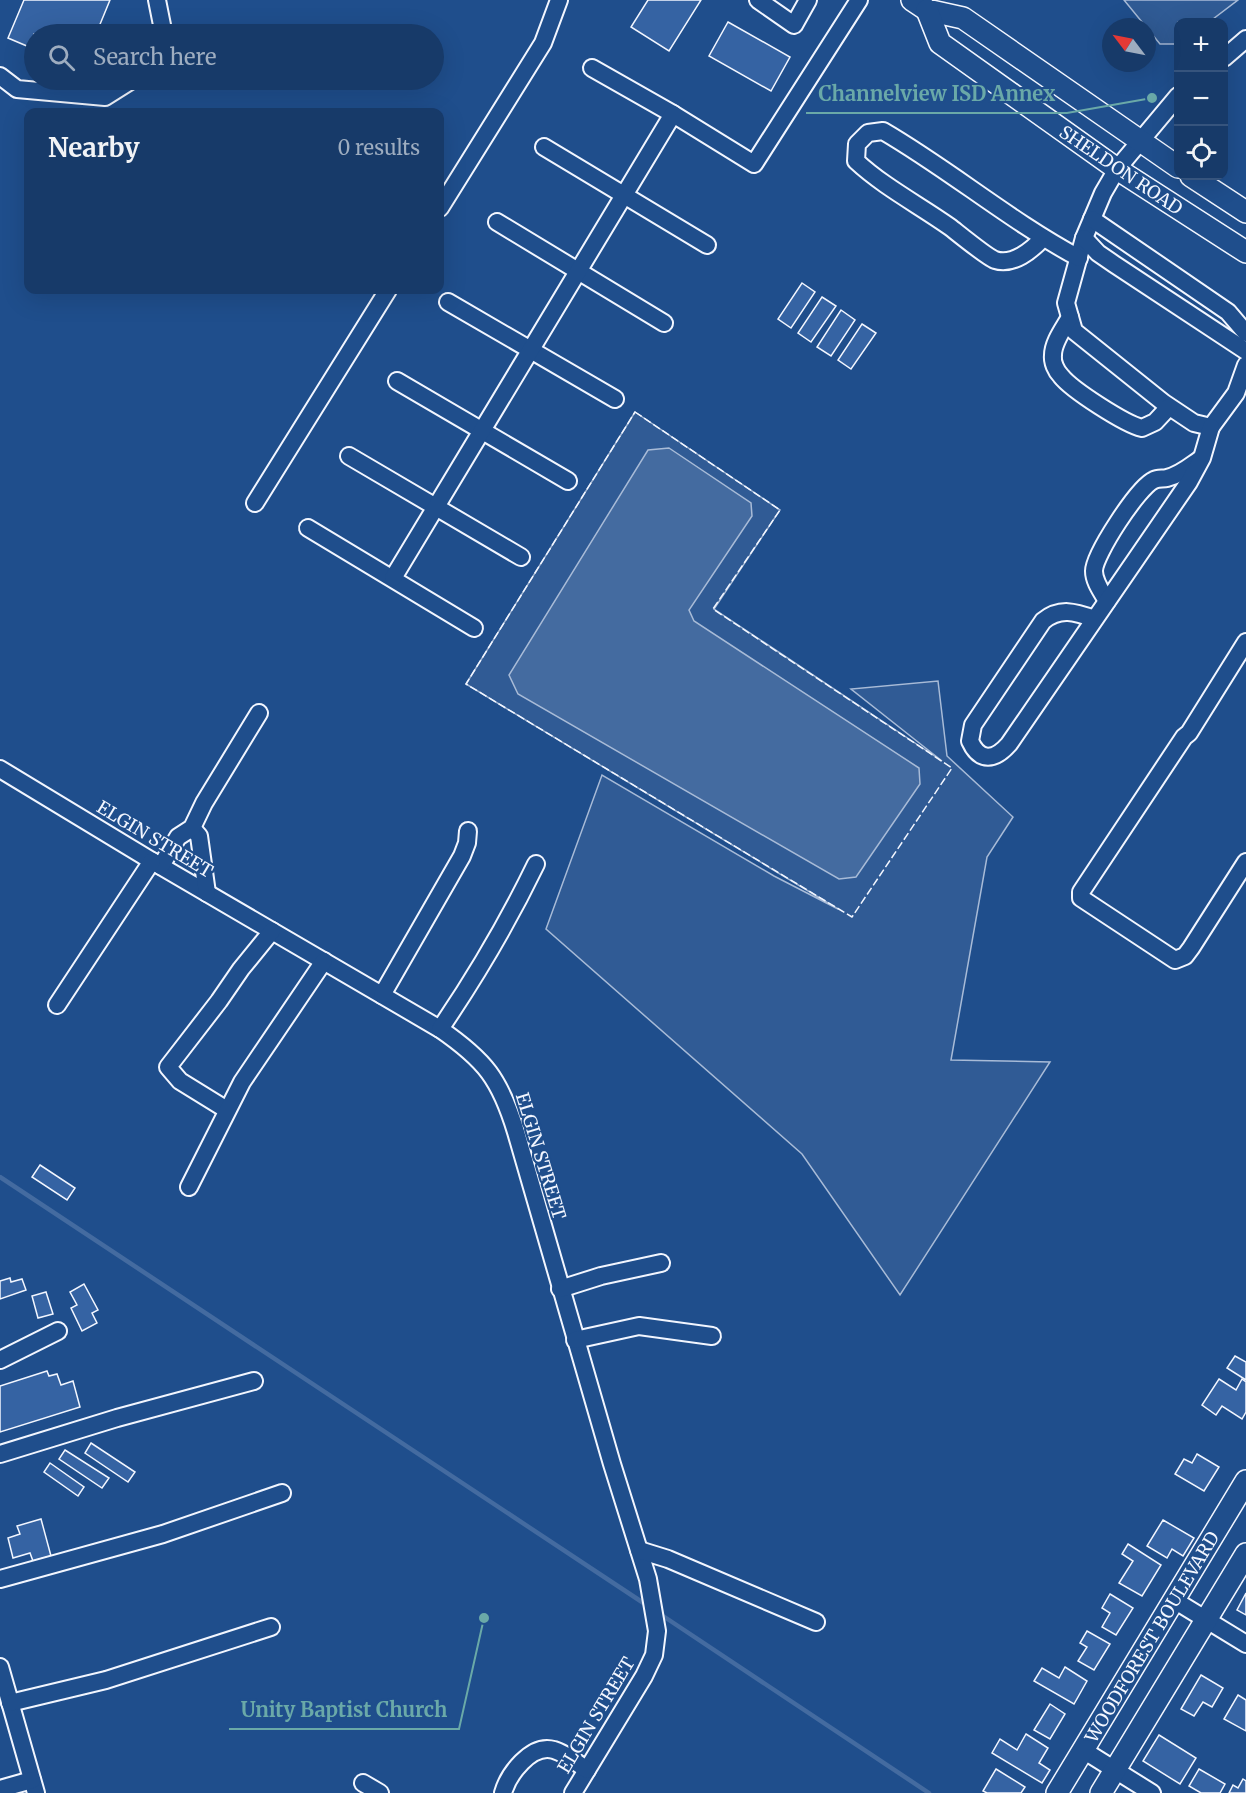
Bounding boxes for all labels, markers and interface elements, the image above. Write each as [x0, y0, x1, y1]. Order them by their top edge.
north arrow [1102, 18, 1156, 72]
map controls [1174, 18, 1228, 180]
button: + [1174, 18, 1228, 72]
search box [24, 24, 444, 90]
icon: search [45, 41, 78, 74]
text: Search here [93, 43, 216, 71]
button: − [1174, 72, 1228, 126]
callout: Channelview ISD Annex [806, 75, 1067, 113]
text: Channelview ISD Annex [819, 81, 1056, 106]
street label: SHELDON ROAD [1055, 120, 1187, 220]
button: locate [1174, 126, 1228, 180]
text: Nearby [48, 131, 140, 164]
text: 0 results [337, 135, 420, 160]
street label: ELGIN STREET [93, 795, 218, 883]
street label: ELGIN STREET [511, 1090, 571, 1223]
street label: WOODFOREST BOULEVARD [1079, 1527, 1224, 1748]
street label: ELGIN STREET [552, 1652, 640, 1777]
callout: Unity Baptist Church [229, 1691, 459, 1729]
text: Unity Baptist Church [241, 1697, 448, 1722]

